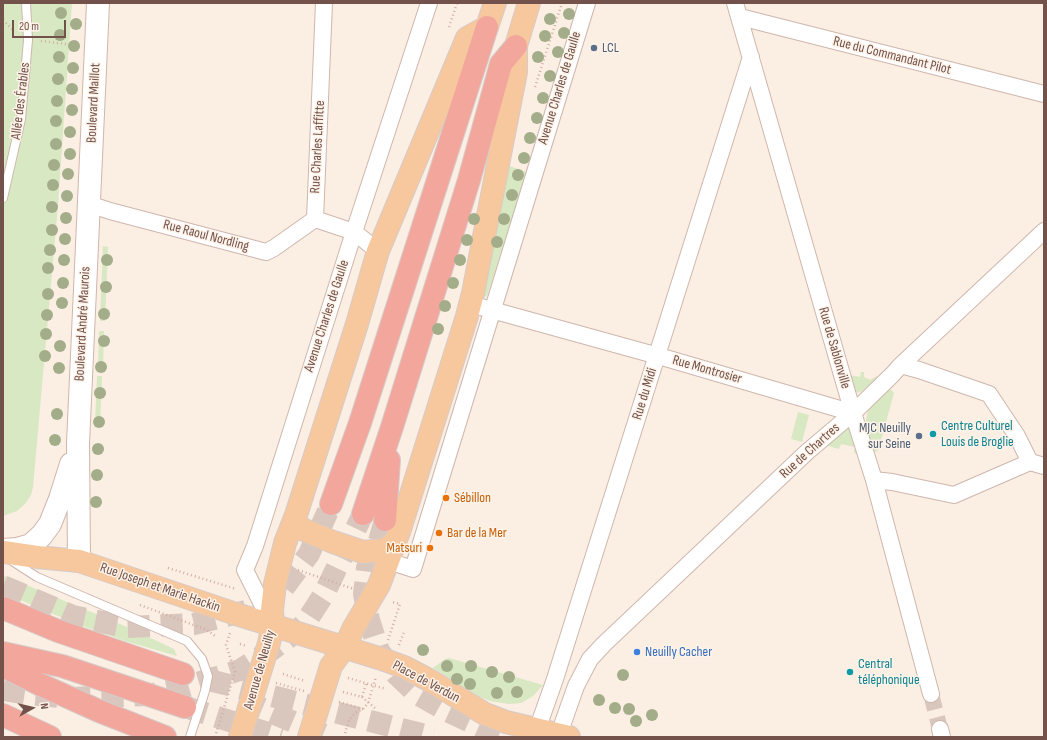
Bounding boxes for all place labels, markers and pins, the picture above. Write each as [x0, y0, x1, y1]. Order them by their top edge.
place label: LCL [602, 40, 619, 56]
marker: LCL [589, 43, 599, 53]
place label: Centre Culturel Louis de Broglie [941, 418, 1014, 450]
place label: MJC Neuilly sur Seine [859, 420, 911, 452]
marker: Centre Culturel Louis de Broglie [928, 429, 938, 439]
marker: MJC Neuilly sur Seine [914, 431, 924, 441]
place label: Sébillon [454, 490, 491, 506]
marker: Sébillon [441, 493, 451, 503]
place label: Bar de la Mer [447, 525, 507, 541]
marker: Bar de la Mer [434, 528, 444, 538]
place label: Matsuri [387, 540, 422, 556]
marker: Matsuri [425, 543, 435, 553]
place label: Neuilly Cacher [645, 644, 712, 660]
marker: Neuilly Cacher [632, 647, 642, 657]
place label: Central téléphonique [858, 656, 920, 688]
marker: Central téléphonique [845, 667, 855, 677]

